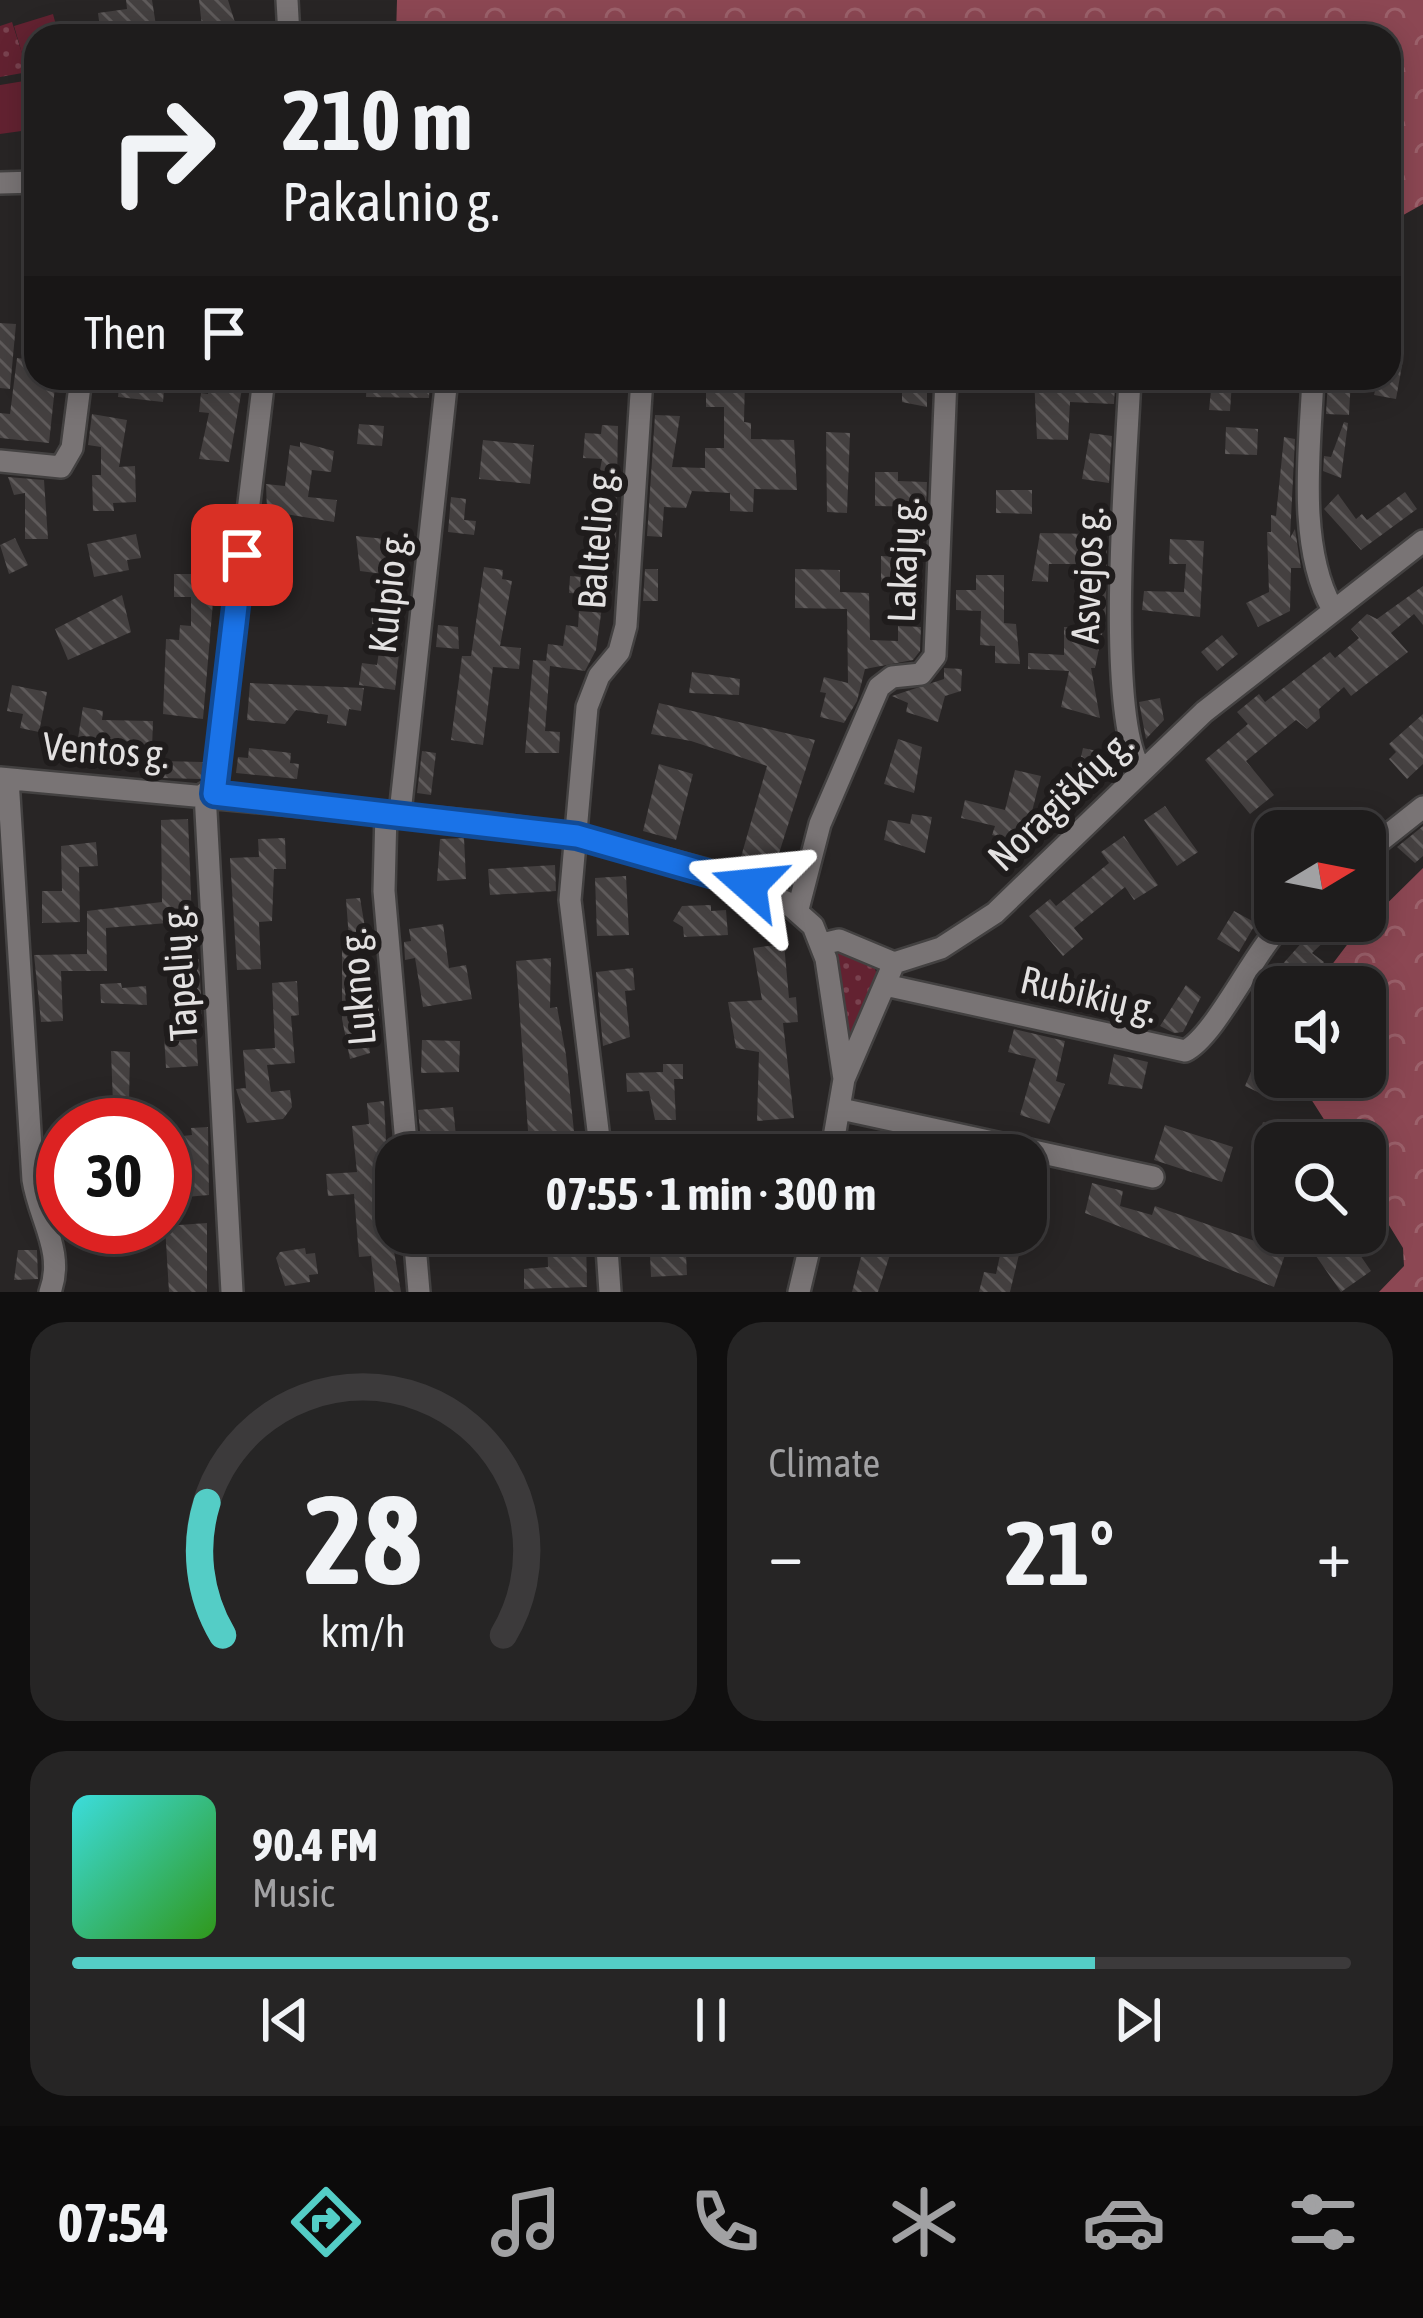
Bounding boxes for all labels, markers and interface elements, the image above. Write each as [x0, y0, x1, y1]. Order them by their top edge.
icon: right [84, 72, 240, 228]
text: 210 m [282, 72, 472, 168]
text: Pakalnio g. [282, 171, 500, 232]
icon: arrive [191, 300, 257, 366]
text: Then [84, 307, 167, 359]
street label: Baltelio g. [569, 466, 623, 610]
street label: Lakajų g. [879, 497, 927, 623]
pin [191, 504, 293, 606]
street label: Asvejos g. [1063, 506, 1111, 644]
icon: arrive [209, 522, 275, 588]
street label: Kulpio g. [360, 529, 416, 655]
street label: Noragiškių g. [979, 721, 1141, 879]
street label: Ventos g. [41, 724, 171, 776]
north arrow [1254, 810, 1386, 942]
map controls [1254, 810, 1386, 1254]
position arrow [686, 822, 812, 948]
street label: Tapelių g. [152, 904, 206, 1042]
street label: Lukno g. [330, 927, 384, 1047]
street label: Rubikių g. [1016, 957, 1162, 1031]
button: sound [1254, 966, 1386, 1098]
speed limit sign: 30 [36, 1098, 192, 1254]
button: search [1254, 1122, 1386, 1254]
text: 07:55 · 1 min · 300 m [546, 1168, 876, 1220]
text: Climate [769, 1441, 880, 1485]
text: 28 [305, 1467, 422, 1610]
text: 21° [1005, 1501, 1114, 1604]
text: − [769, 1515, 803, 1591]
text: + [1317, 1515, 1351, 1591]
text: km/h [321, 1606, 406, 1655]
text: 90.4 FM [252, 1819, 378, 1871]
text: Music [252, 1871, 334, 1915]
icon: previous [252, 1987, 318, 2053]
icon: pause [678, 1987, 744, 2053]
icon: next [1105, 1987, 1171, 2053]
icon: directions [284, 2180, 368, 2264]
icon: music [484, 2180, 568, 2264]
icon: phone [683, 2180, 767, 2264]
icon: climate [882, 2180, 966, 2264]
icon: car [1082, 2180, 1166, 2264]
icon: filters [1281, 2180, 1365, 2264]
text: 07:54 [58, 2192, 169, 2253]

